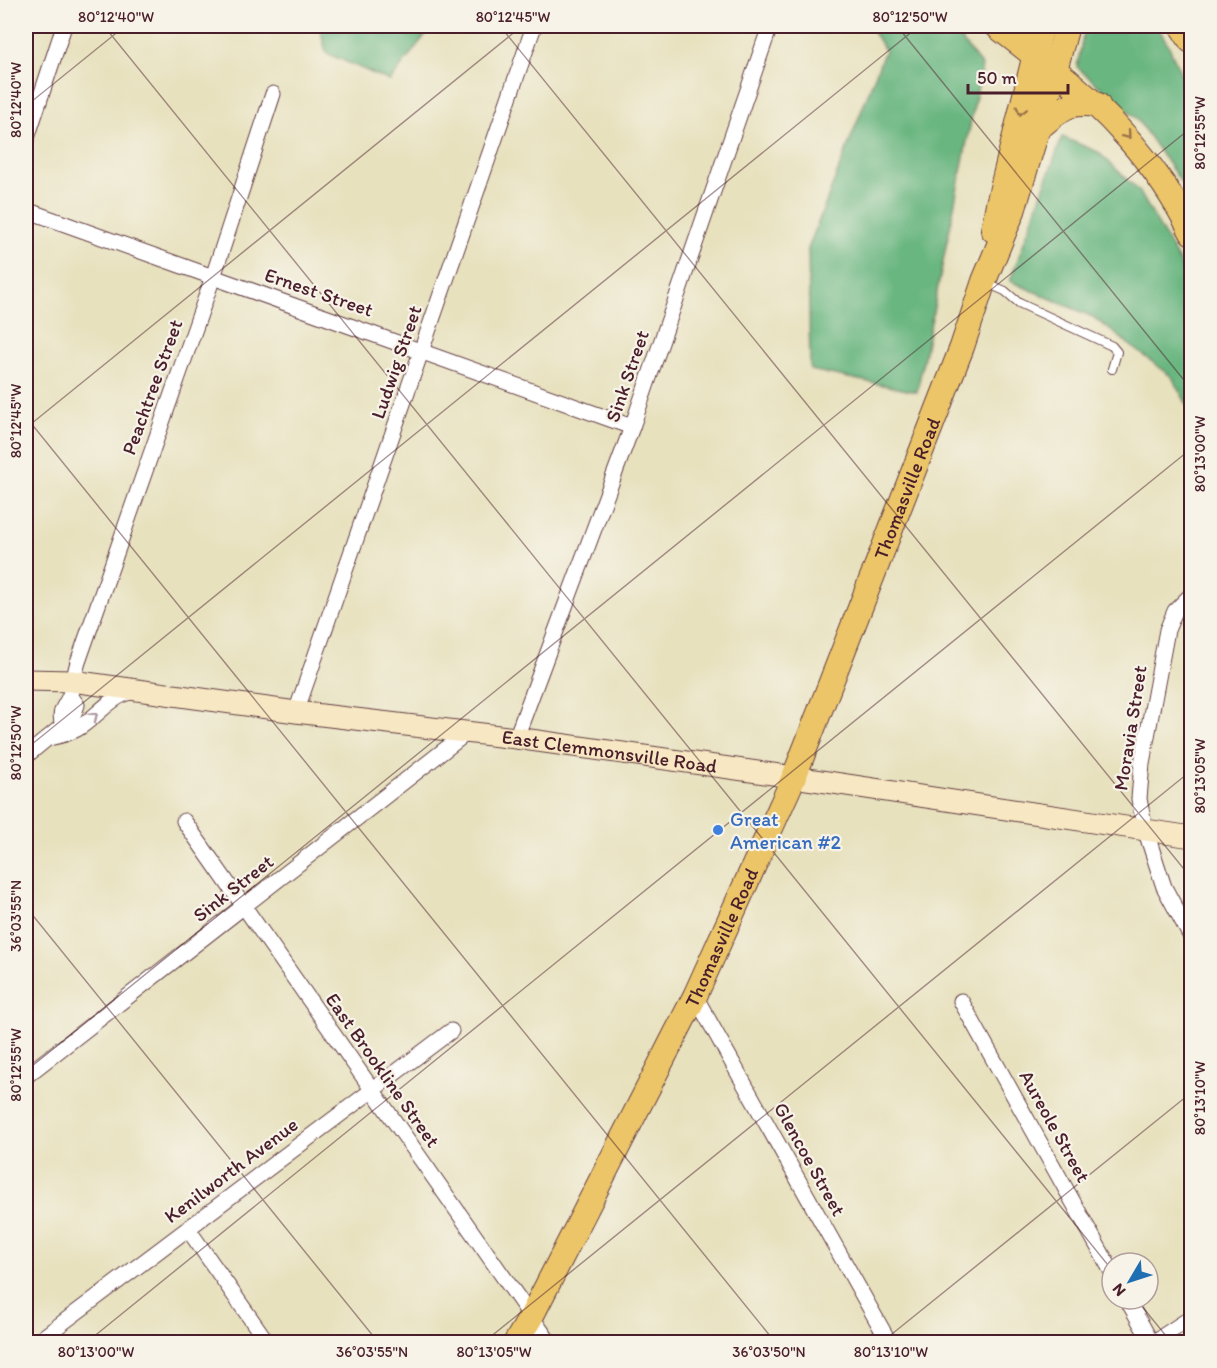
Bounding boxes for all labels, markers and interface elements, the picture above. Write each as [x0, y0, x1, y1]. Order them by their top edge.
text: 80°12'40"W [78, 8, 154, 26]
text: 80°12'45"W [476, 8, 551, 26]
text: 80°12'50"W [873, 8, 948, 26]
scale bar [968, 57, 1068, 95]
text: 80°12'40"W [7, 62, 25, 138]
text: 50 m [977, 67, 1017, 89]
text: 80°12'55"W [1191, 96, 1209, 170]
one-way arrow [1016, 106, 1029, 116]
one-way arrow [1120, 128, 1131, 139]
street label: Ernest Street [262, 262, 376, 322]
street label: Ludwig Street [365, 302, 427, 422]
street label: Peachtree Street [116, 316, 188, 458]
street label: Sink Street [600, 326, 654, 425]
text: 80°12'45"W [7, 383, 25, 458]
street label: Thomasville Road [868, 414, 945, 563]
text: 80°13'00"W [1191, 416, 1209, 492]
street label: Moravia Street [1108, 663, 1152, 792]
text: 80°12'50"W [7, 705, 25, 780]
one-way arrow [87, 712, 98, 723]
street label: East Clemmonsville Road [501, 724, 719, 778]
text: 80°13'05"W [1191, 738, 1209, 814]
place label: Great American #2 [730, 807, 841, 854]
marker: Great American #2 [711, 823, 725, 837]
street label: Sink Street [188, 849, 278, 927]
street label: Thomasville Road [679, 864, 763, 1011]
text: 36°03'55"N [7, 880, 25, 952]
street label: East Brookline Street [321, 988, 445, 1152]
text: 80°12'55"W [7, 1028, 25, 1102]
text: 80°13'10"W [1191, 1061, 1209, 1135]
street label: Aureole Street [1014, 1066, 1096, 1187]
street label: Glencoe Street [769, 1098, 851, 1220]
street label: Kenilworth Avenue [159, 1112, 303, 1228]
north arrow [1100, 1251, 1160, 1311]
text: N [1108, 1280, 1130, 1300]
text: 80°13'00"W [58, 1343, 134, 1361]
text: 36°03'55"N [336, 1343, 408, 1361]
text: 80°13'05"W [456, 1343, 532, 1361]
text: 36°03'50"N [732, 1343, 806, 1361]
text: 80°13'10"W [854, 1343, 928, 1361]

